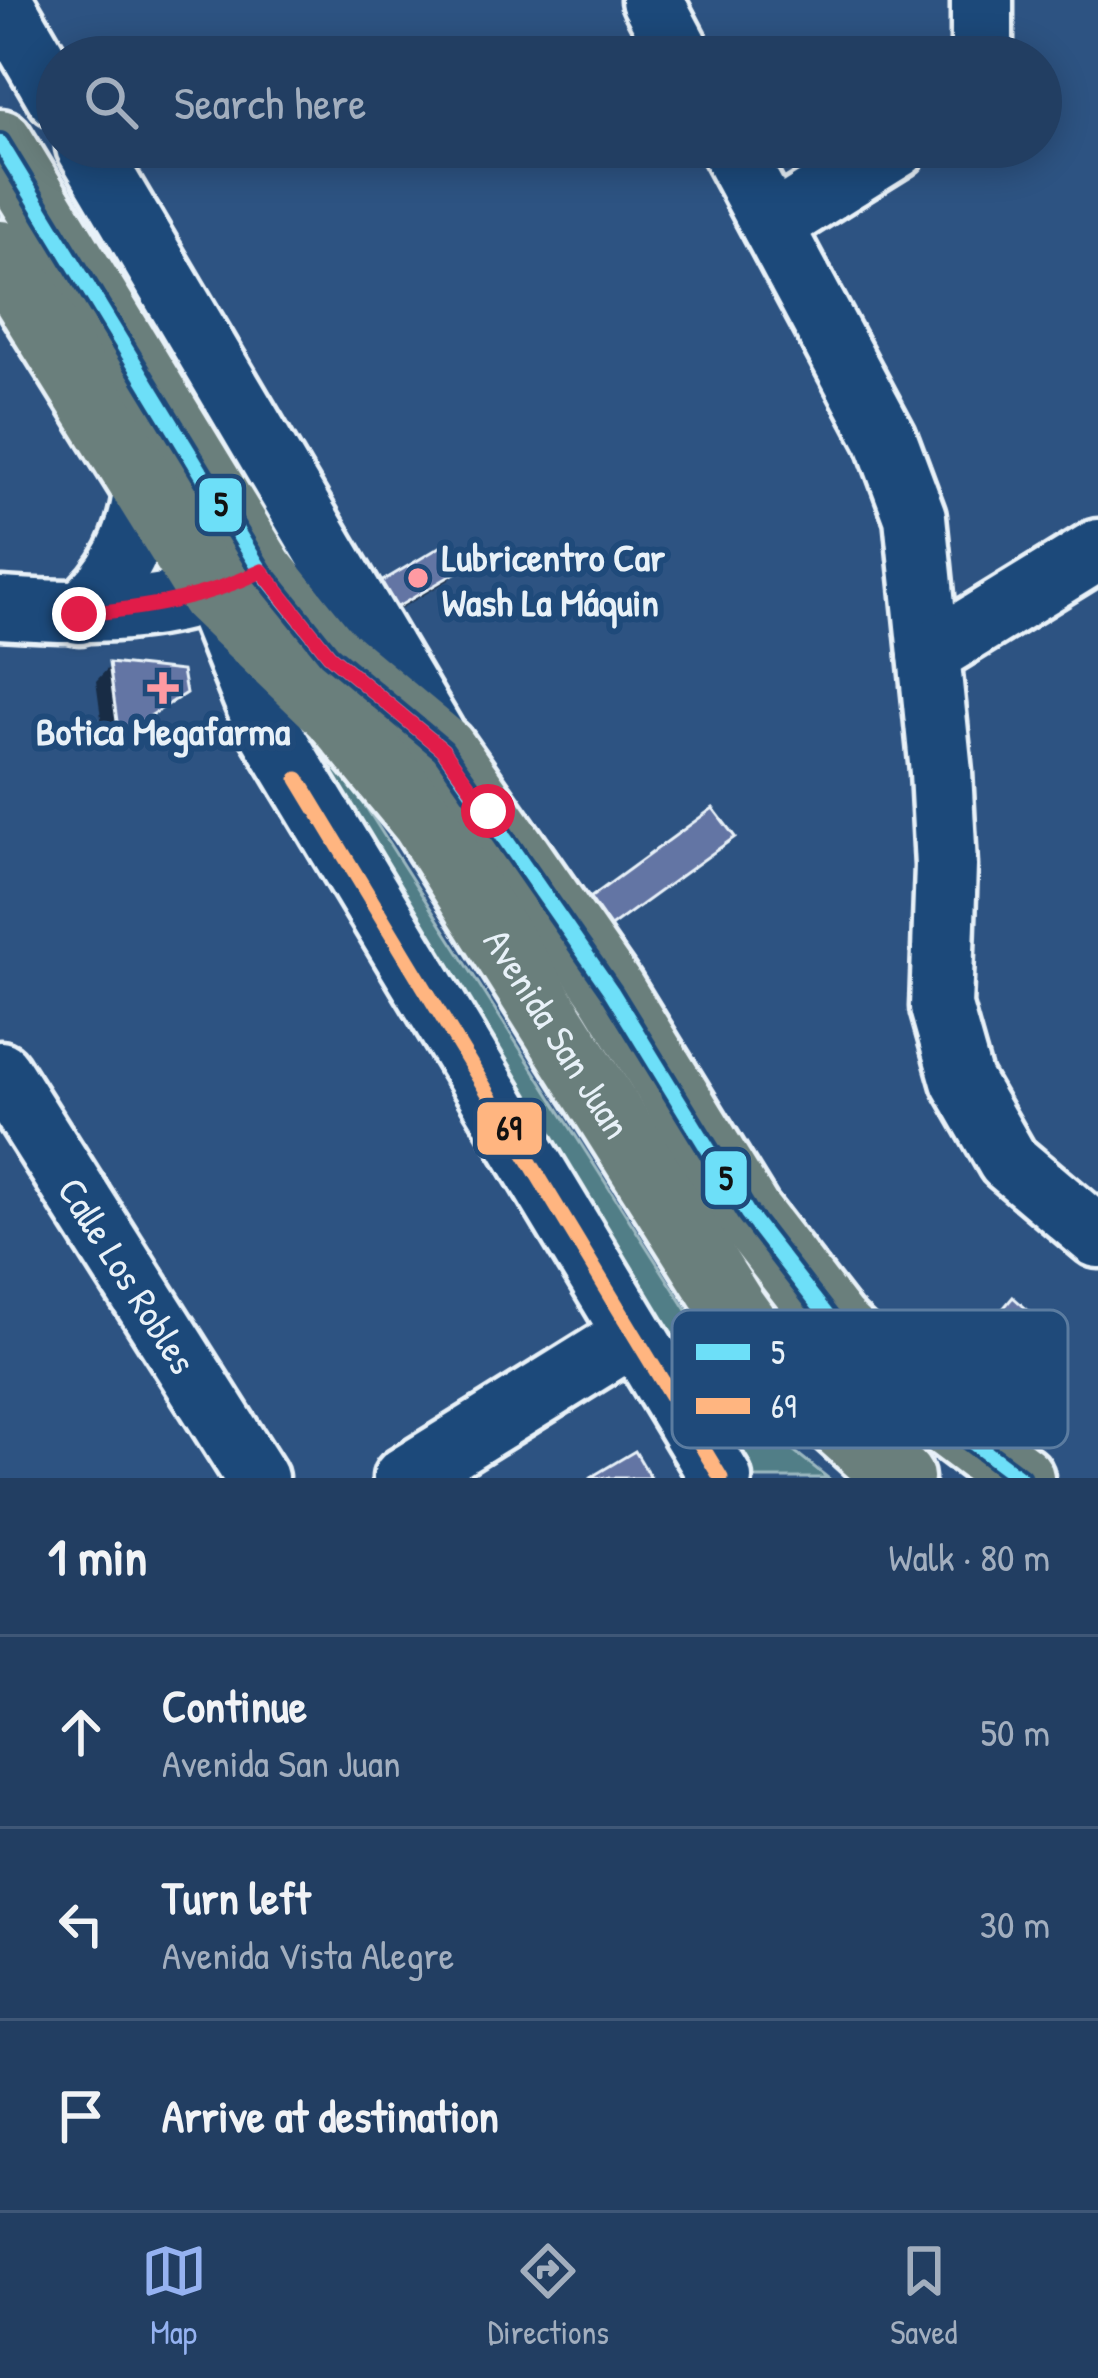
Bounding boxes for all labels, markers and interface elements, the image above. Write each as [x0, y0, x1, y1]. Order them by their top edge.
search box [36, 36, 1062, 168]
icon: search [78, 69, 144, 135]
text: Search here [174, 72, 366, 133]
line badge: 5 [197, 476, 244, 534]
text: 5 [214, 482, 228, 526]
place label: Lubricentro Car Wash La Máquin [442, 530, 666, 629]
marker: Lubricentro Car Wash La Máquin [405, 565, 431, 591]
route end [52, 587, 106, 641]
marker: Botica Megafarma [150, 675, 176, 701]
place label: Botica Megafarma [36, 704, 291, 758]
route start [461, 784, 515, 838]
street label: Avenida San Juan [472, 918, 645, 1148]
line badge: 69 [475, 1100, 544, 1157]
text: 69 [496, 1106, 522, 1150]
line badge: 5 [703, 1149, 749, 1207]
text: 5 [719, 1156, 733, 1200]
street label: Calle Los Robles [46, 1167, 210, 1383]
legend [672, 1310, 1068, 1448]
text: 5 [771, 1330, 785, 1374]
text: 69 [771, 1384, 796, 1428]
text: 1 min [48, 1522, 147, 1591]
text: Walk · 80 m [889, 1530, 1050, 1583]
text: Continue [162, 1675, 307, 1736]
icon: ahead [48, 1699, 114, 1765]
text: 50 m [981, 1705, 1050, 1758]
text: Avenida San Juan [162, 1736, 401, 1789]
text: Turn left [162, 1867, 311, 1928]
icon: left [48, 1891, 114, 1957]
text: 30 m [980, 1897, 1050, 1950]
text: Avenida Vista Alegre [162, 1928, 454, 1981]
icon: arrive [48, 2083, 114, 2149]
text: Arrive at destination [162, 2085, 499, 2146]
tab: Map [141, 2238, 207, 2354]
tab: Directions [488, 2238, 609, 2354]
tab: Saved [890, 2238, 957, 2354]

